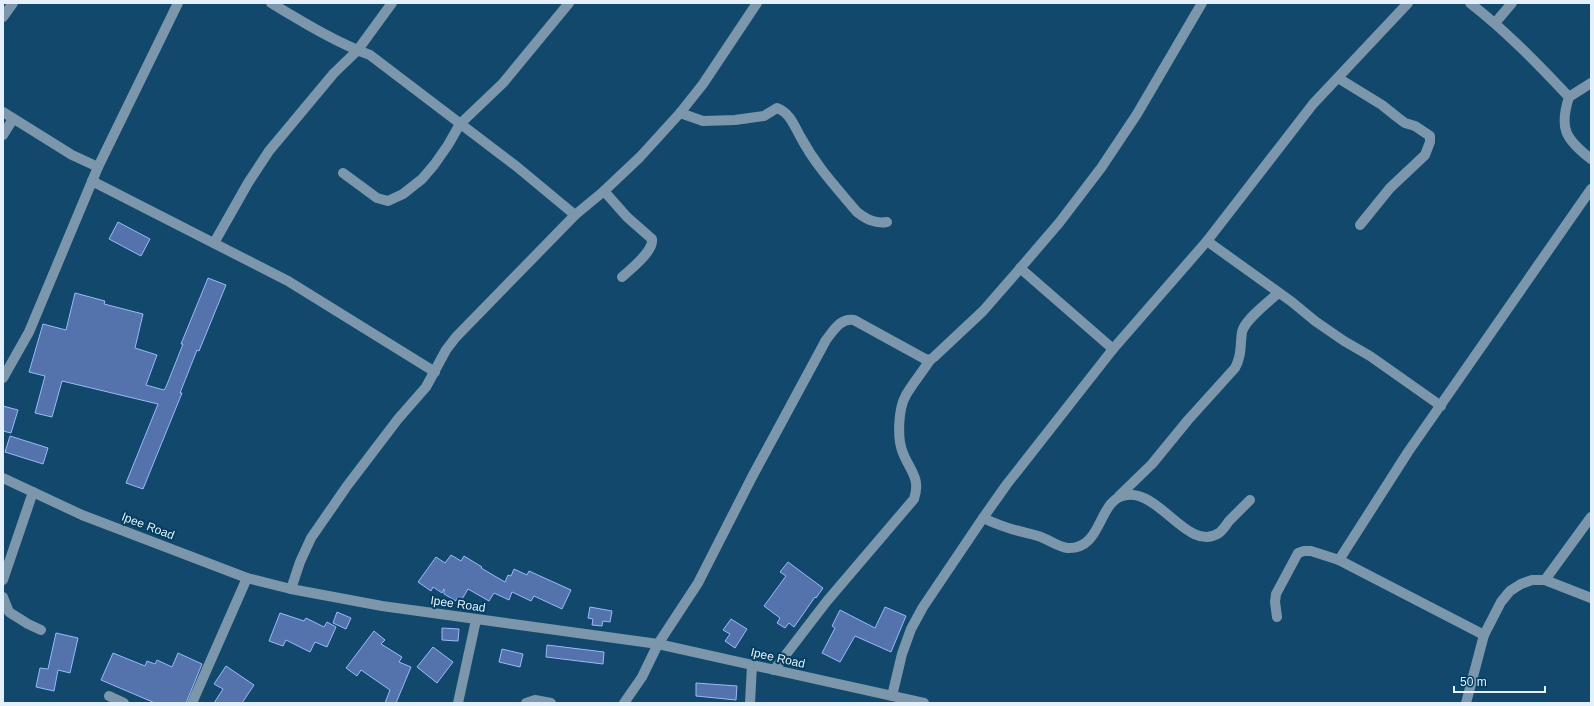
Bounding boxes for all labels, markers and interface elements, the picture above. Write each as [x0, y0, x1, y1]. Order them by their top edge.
street label: Ipee Road [120, 510, 176, 542]
street label: Ipee Road [430, 593, 486, 615]
street label: Ipee Road [749, 645, 807, 671]
scale bar [1454, 668, 1545, 694]
text: 50 m [1460, 675, 1487, 689]

